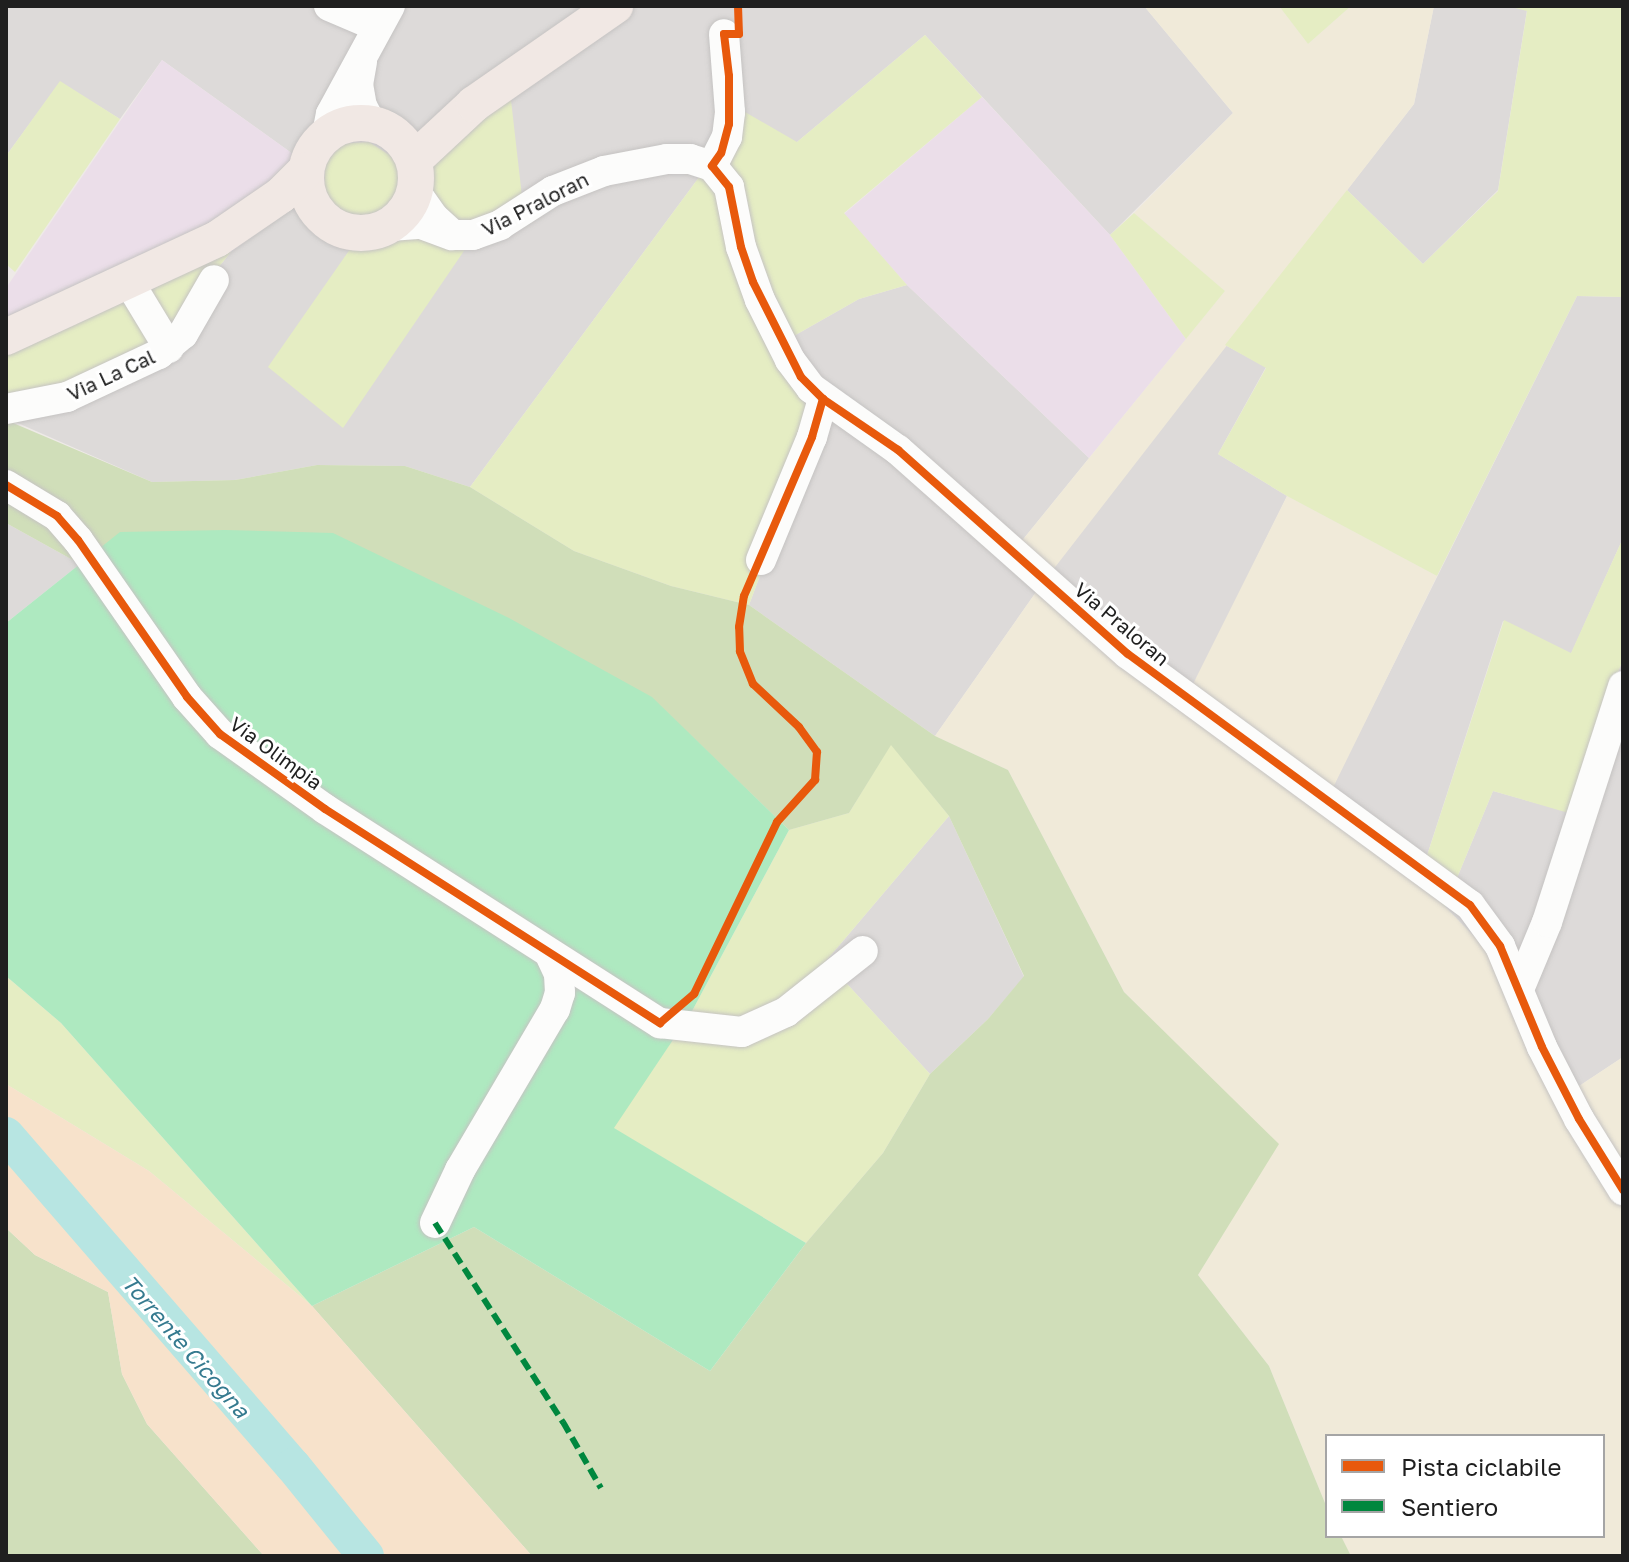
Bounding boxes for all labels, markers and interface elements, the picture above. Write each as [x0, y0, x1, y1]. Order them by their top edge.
street label: Via Praloran [478, 167, 592, 241]
street label: Via La Cal [63, 344, 159, 406]
street label: Via Praloran [1070, 577, 1174, 671]
street label: Via Olimpia [225, 711, 327, 795]
water label: Torrente Cicogna [117, 1269, 255, 1423]
legend [1325, 1434, 1605, 1538]
text: Pista ciclabile [1401, 1452, 1561, 1481]
text: Sentiero [1401, 1492, 1498, 1521]

